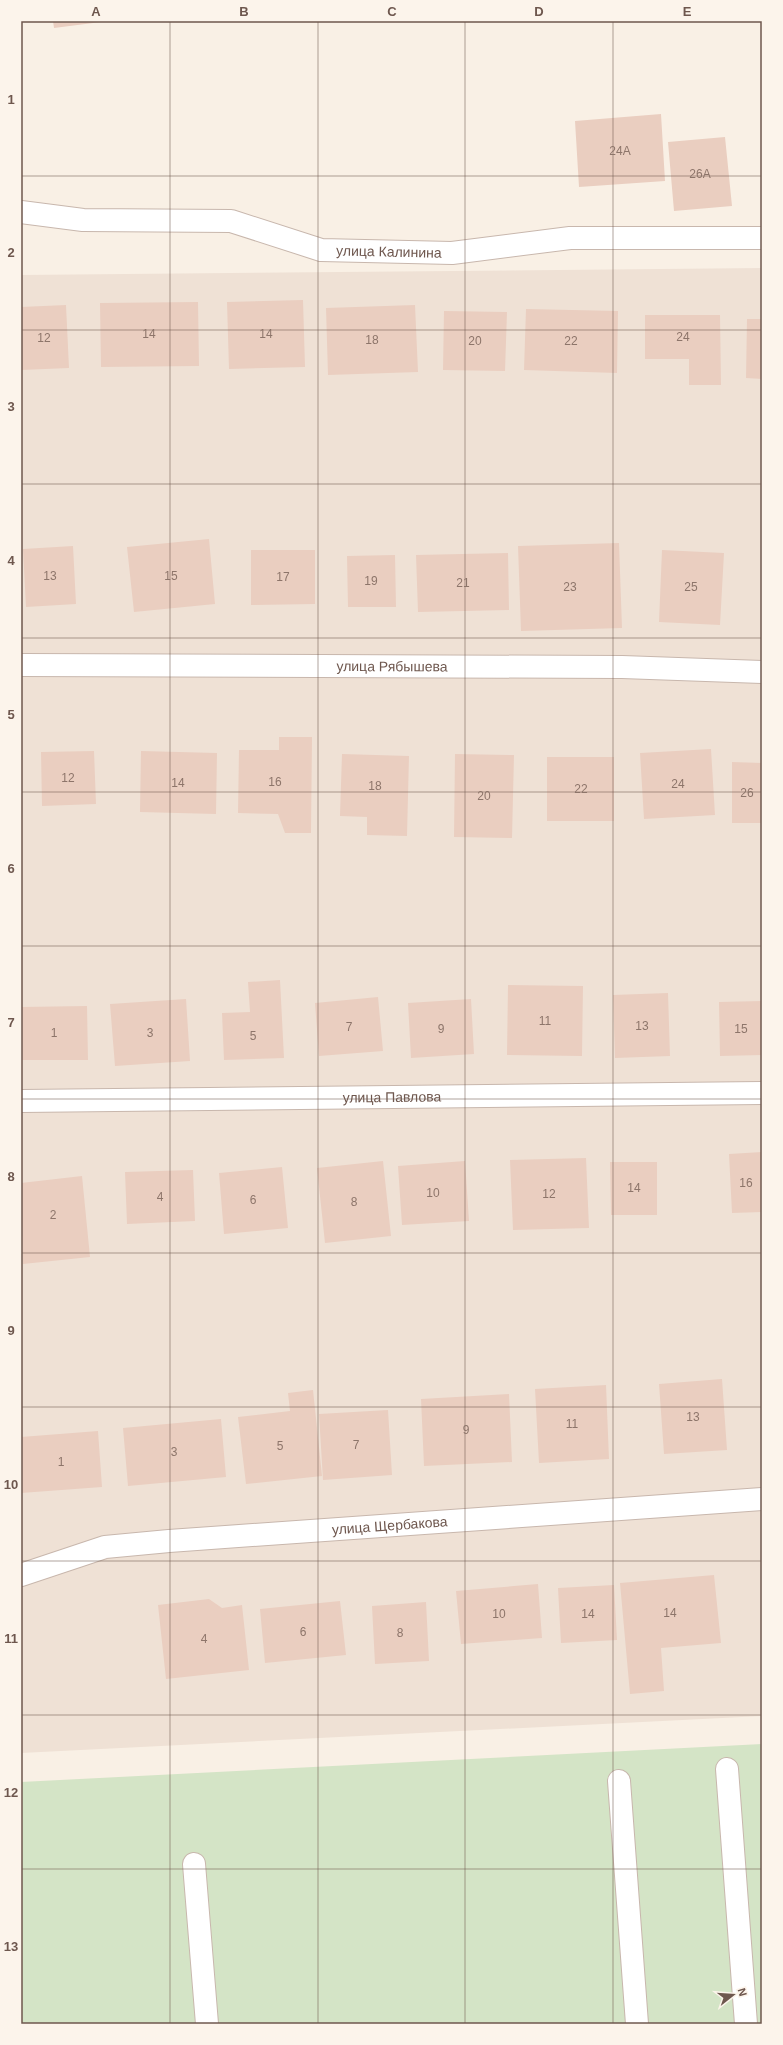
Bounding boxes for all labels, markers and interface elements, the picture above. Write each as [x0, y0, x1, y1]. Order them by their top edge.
text: A [91, 4, 101, 19]
text: B [239, 4, 249, 19]
text: C [387, 4, 397, 19]
text: D [534, 4, 544, 19]
text: E [683, 4, 692, 19]
text: 1 [7, 92, 15, 107]
house number: 24А [609, 144, 631, 158]
house number: 26А [689, 167, 711, 181]
street label: улица Калинина [336, 242, 442, 261]
text: 2 [7, 245, 15, 260]
house number: 14 [142, 327, 156, 341]
house number: 14 [259, 327, 273, 341]
house number: 24 [676, 330, 690, 344]
house number: 12 [37, 331, 51, 345]
house number: 18 [365, 333, 379, 347]
house number: 20 [468, 334, 482, 348]
house number: 22 [564, 334, 578, 348]
text: 3 [7, 399, 15, 414]
text: 4 [7, 553, 15, 568]
house number: 13 [43, 569, 57, 583]
house number: 15 [164, 569, 178, 583]
house number: 17 [276, 570, 290, 584]
house number: 19 [364, 574, 378, 588]
house number: 21 [456, 576, 470, 590]
house number: 23 [563, 580, 577, 594]
house number: 25 [684, 580, 698, 594]
street label: улица Рябышева [336, 658, 448, 674]
text: 5 [7, 707, 15, 722]
house number: 12 [61, 771, 75, 785]
house number: 16 [268, 775, 282, 789]
house number: 14 [171, 776, 185, 790]
house number: 24 [671, 777, 685, 791]
house number: 18 [368, 779, 382, 793]
house number: 22 [574, 782, 588, 796]
house number: 26 [740, 786, 754, 800]
house number: 20 [477, 789, 491, 803]
text: 6 [7, 861, 15, 876]
house number: 11 [539, 1014, 552, 1028]
text: 7 [7, 1015, 15, 1030]
house number: 13 [635, 1019, 649, 1033]
house number: 7 [346, 1020, 353, 1034]
house number: 9 [438, 1022, 445, 1036]
house number: 15 [734, 1022, 748, 1036]
house number: 1 [51, 1026, 58, 1040]
house number: 3 [147, 1026, 154, 1040]
house number: 5 [250, 1029, 257, 1043]
street label: улица Павлова [343, 1088, 442, 1106]
text: 8 [7, 1169, 15, 1184]
house number: 16 [739, 1176, 753, 1190]
house number: 14 [627, 1181, 641, 1195]
house number: 10 [426, 1186, 440, 1200]
house number: 12 [542, 1187, 556, 1201]
house number: 4 [157, 1190, 164, 1204]
house number: 6 [250, 1193, 257, 1207]
house number: 8 [351, 1195, 358, 1209]
house number: 2 [50, 1208, 57, 1222]
text: 9 [7, 1323, 15, 1338]
house number: 13 [686, 1410, 700, 1424]
house number: 11 [566, 1417, 579, 1431]
house number: 9 [463, 1423, 470, 1437]
house number: 7 [353, 1438, 360, 1452]
house number: 5 [277, 1439, 284, 1453]
house number: 3 [171, 1445, 178, 1459]
house number: 1 [58, 1455, 65, 1469]
text: 10 [4, 1477, 18, 1492]
street label: улица Щербакова [331, 1513, 448, 1537]
house number: 14 [663, 1606, 677, 1620]
house number: 10 [492, 1607, 506, 1621]
house number: 14 [581, 1607, 595, 1621]
house number: 6 [300, 1625, 307, 1639]
house number: 8 [397, 1626, 404, 1640]
text: 11 [4, 1631, 18, 1646]
house number: 4 [201, 1632, 208, 1646]
text: 12 [4, 1785, 18, 1800]
text: 13 [4, 1939, 18, 1954]
north arrow [713, 1975, 753, 2015]
text: N [736, 1987, 749, 1998]

